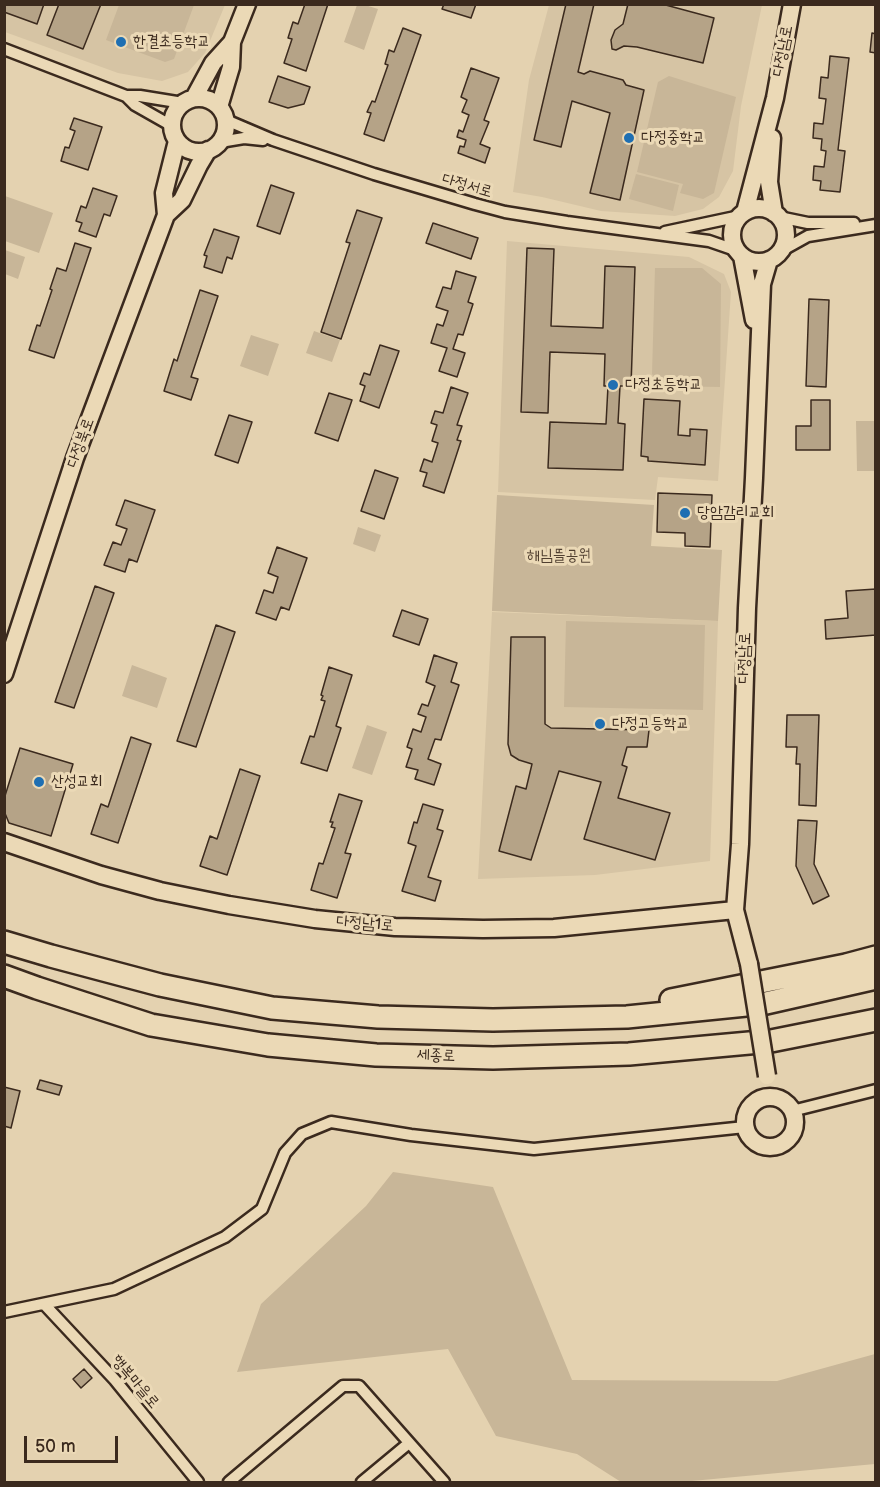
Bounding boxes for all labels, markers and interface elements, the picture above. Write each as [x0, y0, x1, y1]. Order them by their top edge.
street label: 다정남로 [769, 24, 797, 78]
place label: 한결초등학교 [133, 32, 210, 52]
marker: 한결초등학교 [114, 35, 128, 49]
place label: 다정중학교 [641, 128, 705, 148]
marker: 다정중학교 [622, 131, 636, 145]
street label: 다정서로 [440, 170, 494, 202]
place label: 다정초등학교 [625, 375, 702, 395]
marker: 다정초등학교 [606, 378, 620, 392]
street label: 다정북로 [63, 416, 99, 470]
place label: 당암감리교회 [697, 503, 774, 523]
marker: 당암감리교회 [678, 506, 692, 520]
park label: 해님뜰공원 [527, 546, 591, 566]
street label: 다정남로 [735, 632, 755, 684]
place label: 다정고등학교 [612, 714, 689, 734]
marker: 다정고등학교 [593, 717, 607, 731]
place label: 산성교회 [51, 772, 102, 792]
marker: 산성교회 [32, 775, 46, 789]
street label: 다정남1로 [335, 912, 395, 936]
street label: 세종로 [416, 1046, 456, 1066]
street label: 행복마을로 [107, 1351, 163, 1413]
scale bar [27, 1424, 122, 1462]
text: 50 m [35, 1436, 76, 1457]

